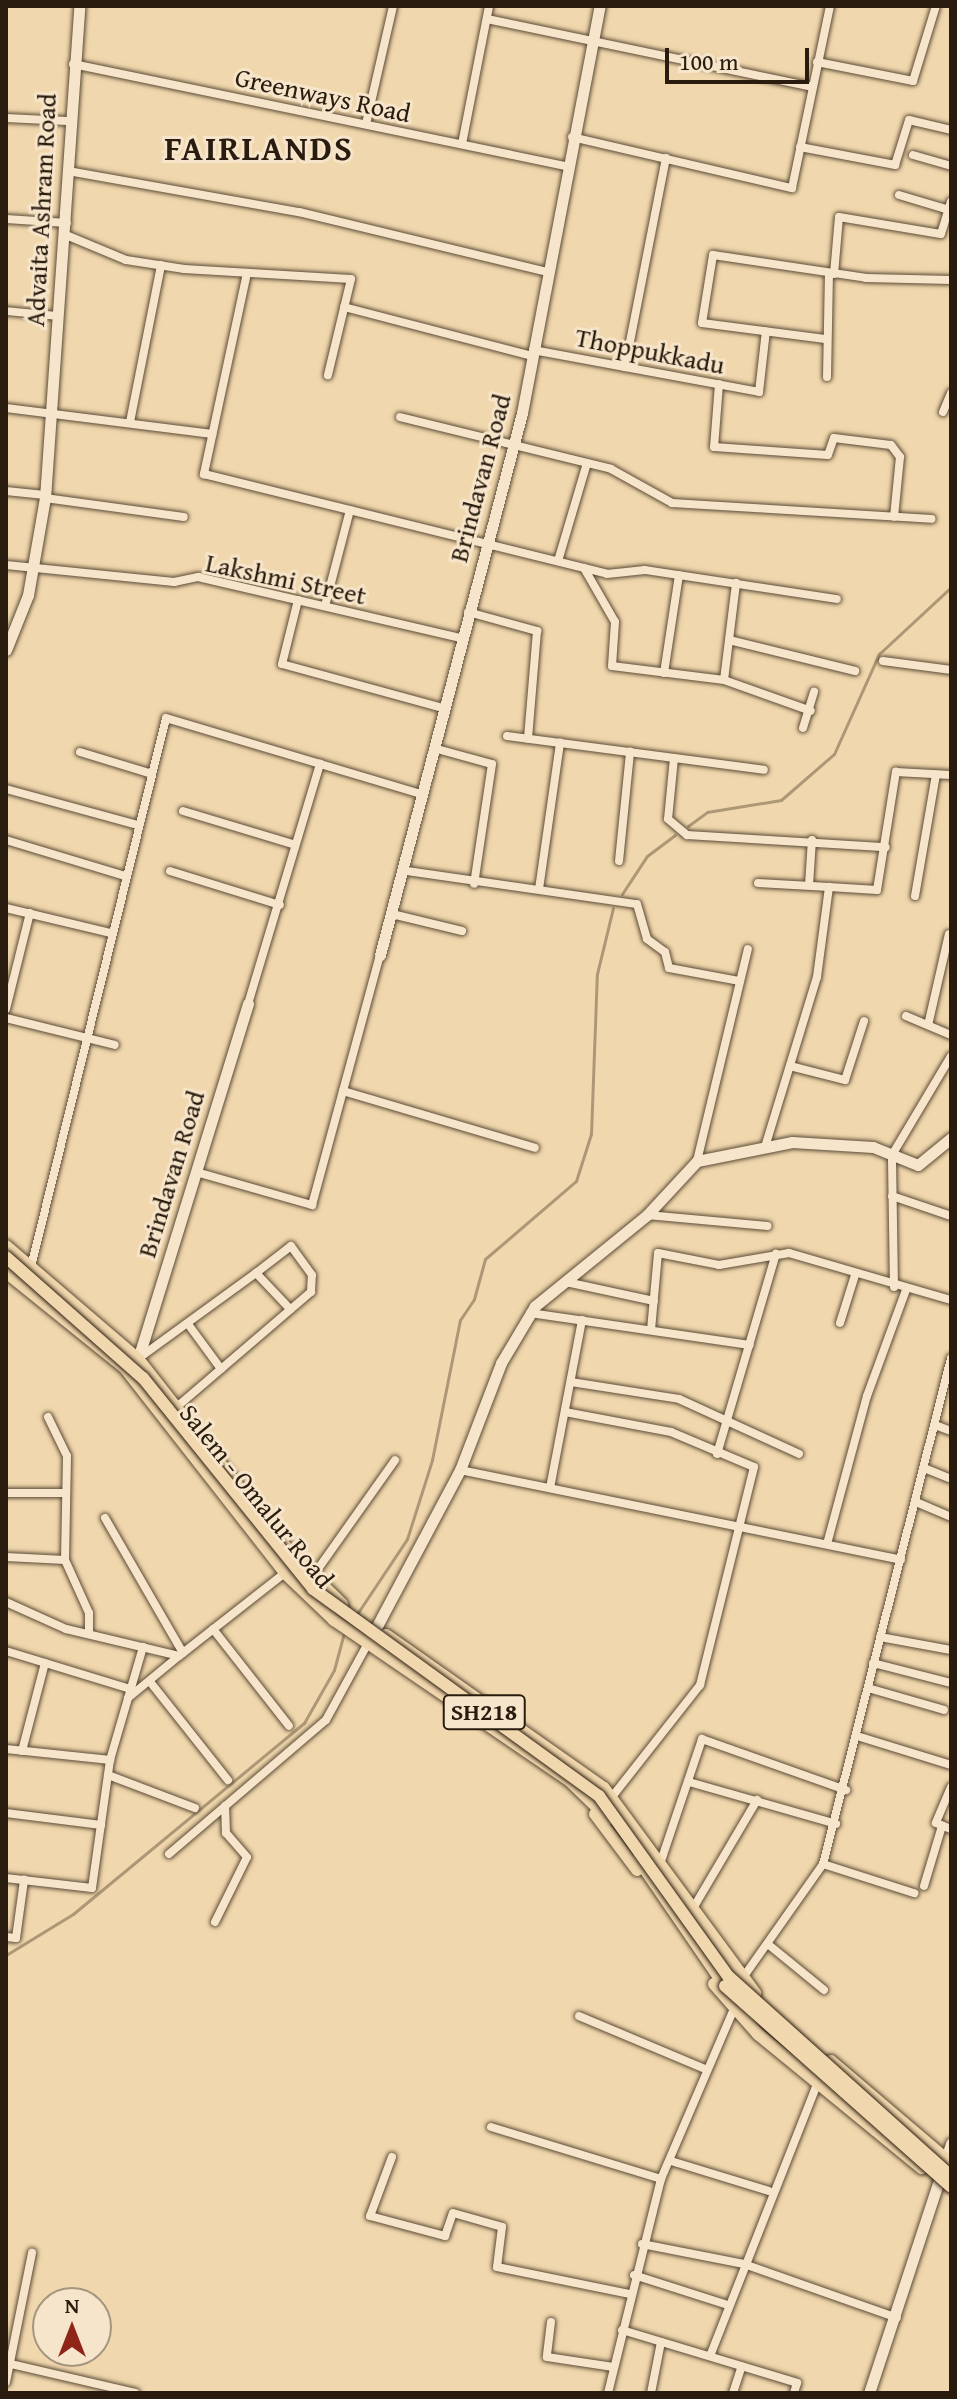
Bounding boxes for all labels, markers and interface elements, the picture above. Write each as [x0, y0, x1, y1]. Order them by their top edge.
scale bar [669, 32, 813, 82]
text: 100 m [679, 44, 739, 79]
street label: Greenways Road [233, 61, 413, 129]
street label: Advaita Ashram Road [19, 93, 63, 327]
district label: FAIRLANDS [164, 128, 354, 168]
street label: Thoppukkadu [573, 321, 727, 381]
street label: Brindavan Road [443, 391, 517, 565]
street label: Lakshmi Street [203, 547, 369, 611]
street label: Brindavan Road [131, 1087, 211, 1261]
street label: Salem - Omalur Road [173, 1398, 341, 1594]
road number: SH218 [442, 1692, 526, 1732]
north arrow [32, 2287, 112, 2367]
text: N [65, 2289, 79, 2321]

